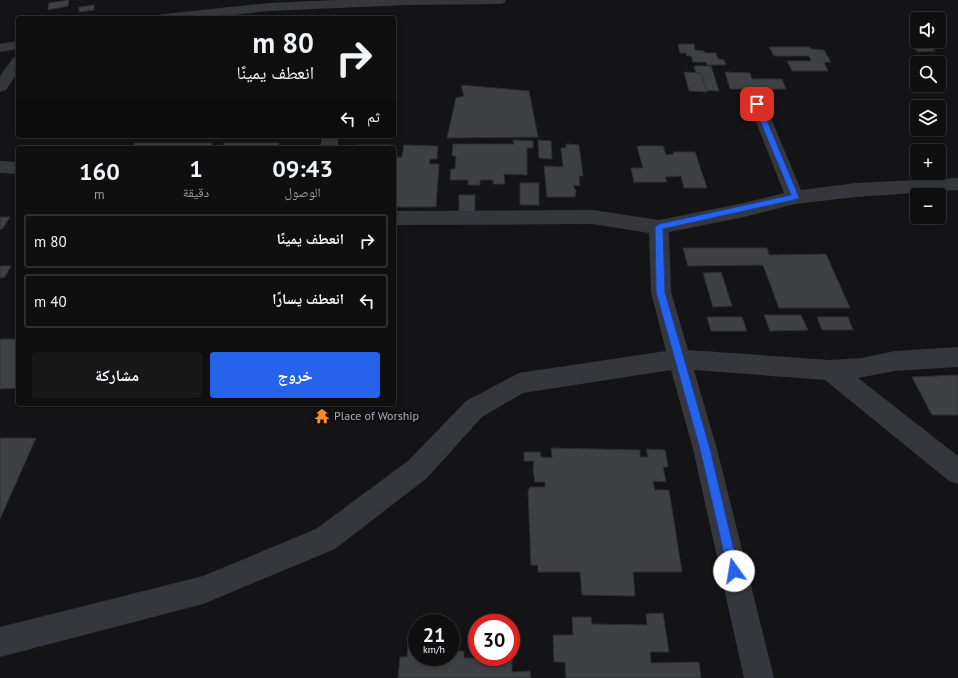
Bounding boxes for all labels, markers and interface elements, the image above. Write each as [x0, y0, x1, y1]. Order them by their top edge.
map controls [910, 12, 946, 224]
button: sound [910, 12, 946, 48]
text: 80 m [253, 24, 314, 61]
icon: right [328, 32, 380, 84]
button: search [910, 56, 946, 92]
text: انعطف يمينًا [237, 61, 314, 84]
pin [740, 87, 774, 121]
icon: arrive [746, 93, 768, 115]
button: layers [910, 100, 946, 136]
text: ثم [367, 107, 380, 126]
icon: left [337, 108, 359, 130]
button: + [910, 144, 946, 180]
text: 1 [189, 153, 203, 184]
text: 09:43 [272, 153, 333, 184]
text: 160 [79, 156, 120, 187]
text: دقيقة [183, 184, 209, 201]
text: الوصول [285, 184, 321, 201]
text: m [94, 186, 105, 203]
button: − [910, 188, 946, 224]
text: انعطف يمينًا [277, 229, 344, 248]
icon: right [356, 230, 378, 252]
text: 80 m [34, 232, 67, 251]
text: انعطف يسارًا [272, 289, 344, 308]
icon: left [356, 290, 378, 312]
text: 40 m [34, 292, 67, 311]
button: مشاركة [32, 352, 202, 398]
button: خروج [210, 352, 380, 398]
temple icon: Place of Worship [313, 407, 331, 425]
place label: Place of Worship [334, 408, 419, 423]
position arrow [713, 550, 755, 592]
speed limit sign: 30 [468, 614, 520, 666]
text: 21 [423, 622, 445, 648]
text: km/h [423, 643, 445, 656]

